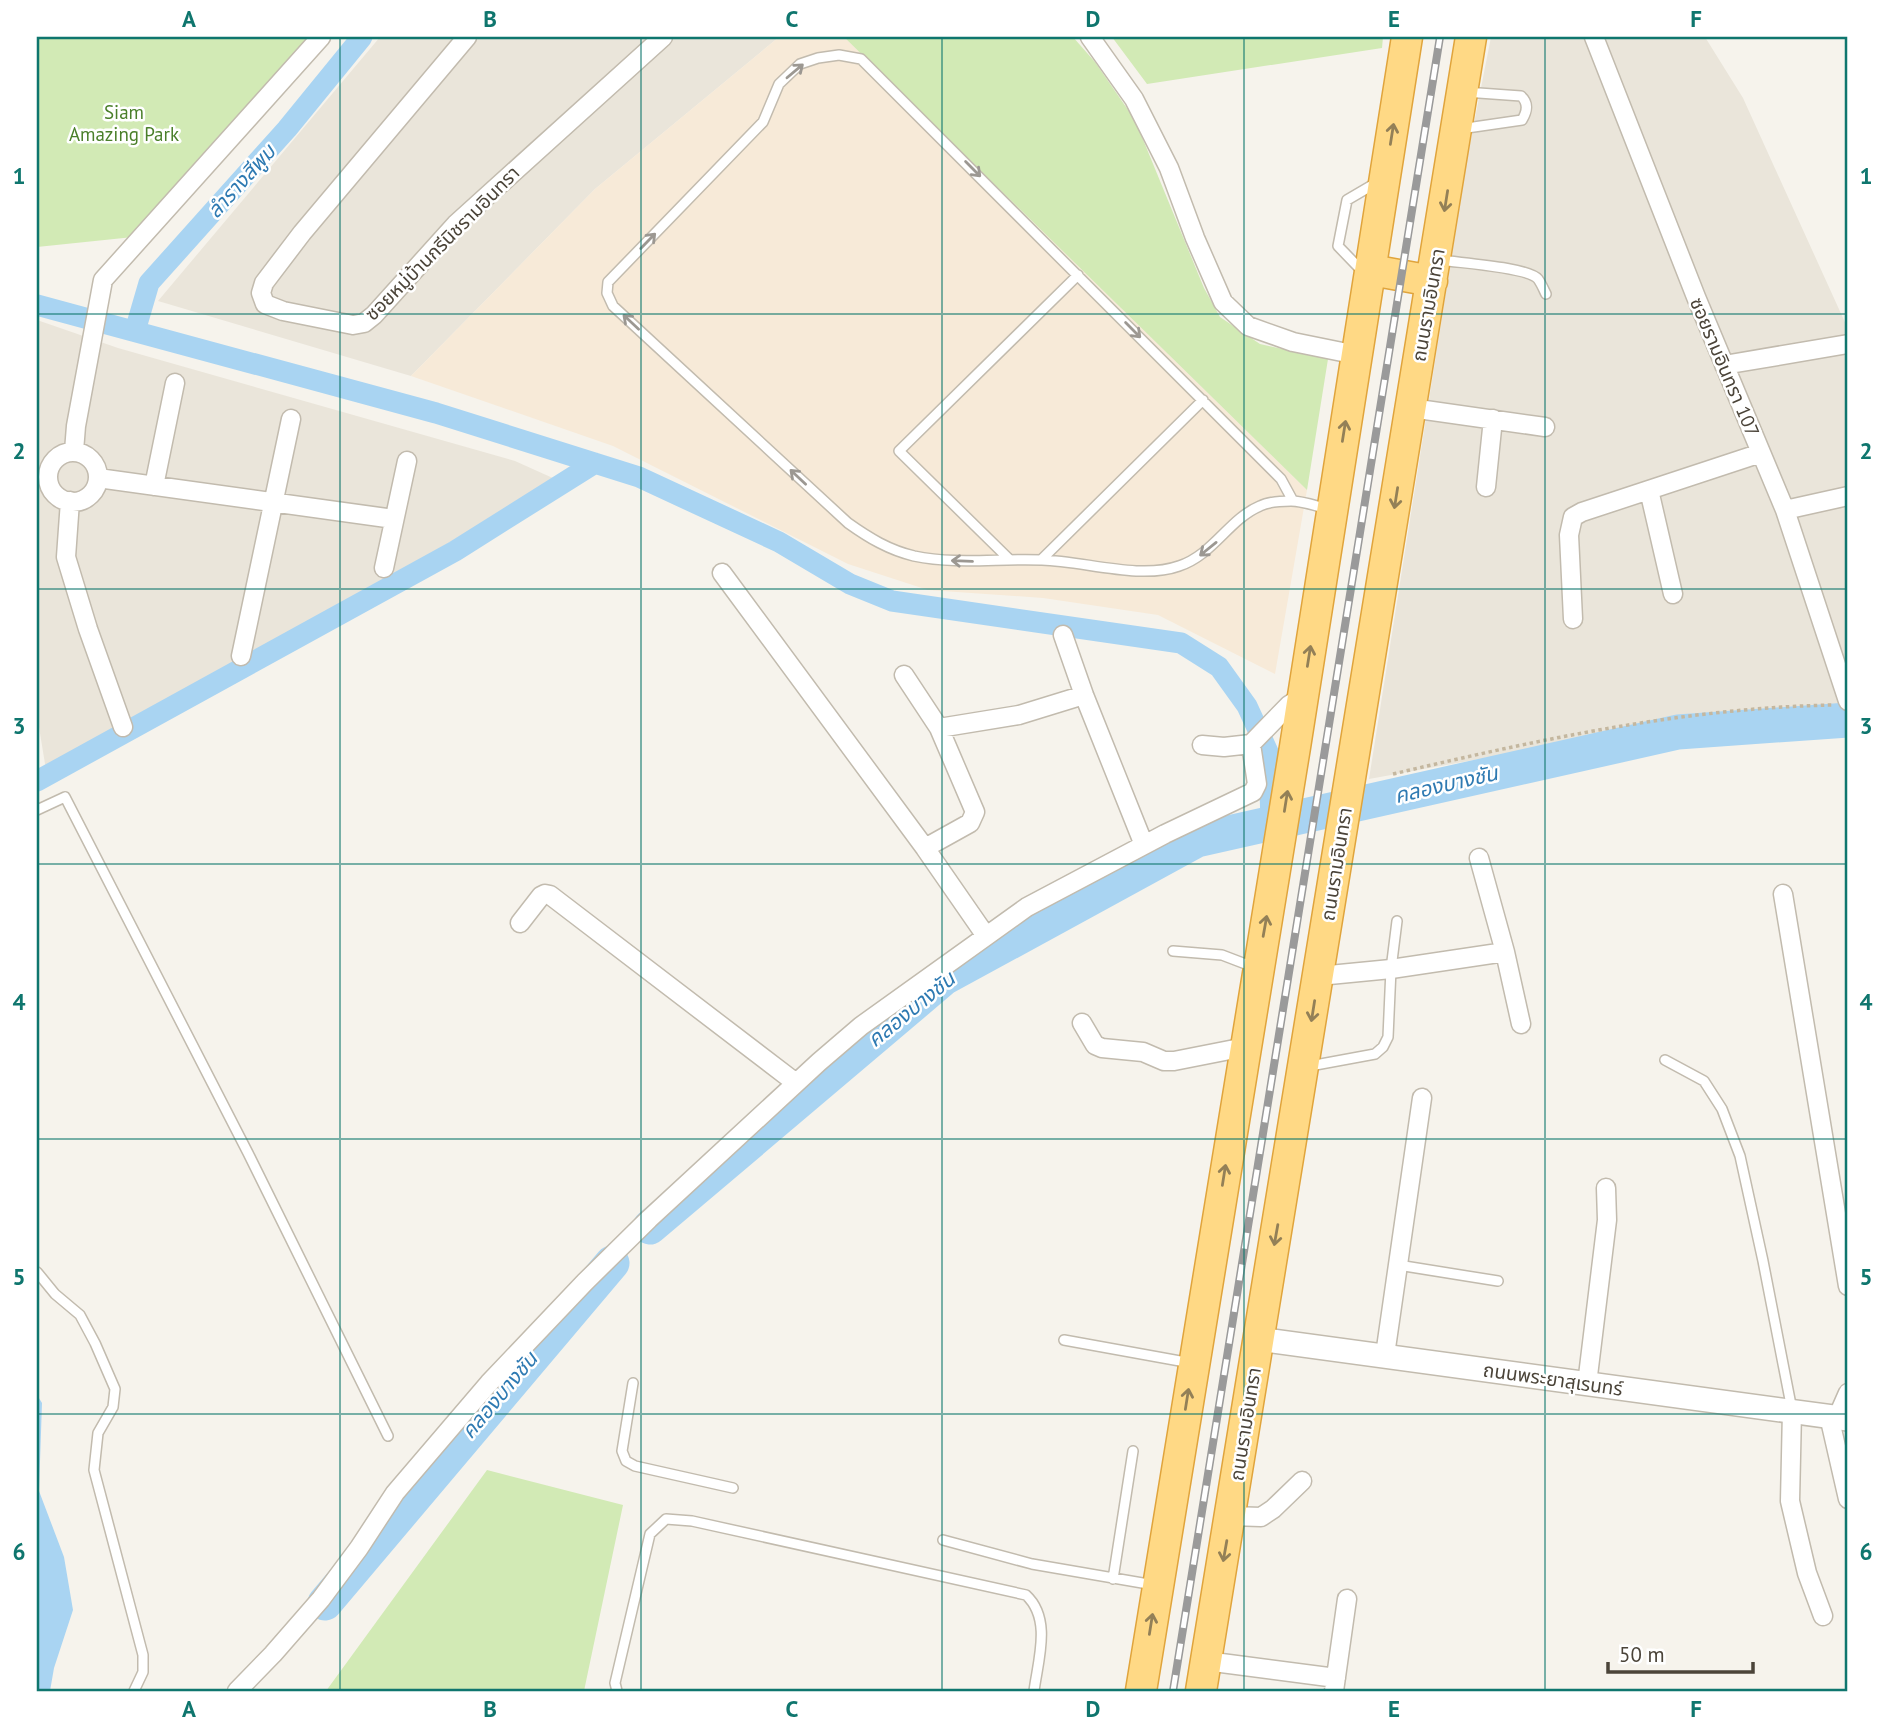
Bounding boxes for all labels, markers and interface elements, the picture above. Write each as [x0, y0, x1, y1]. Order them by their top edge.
text: A [182, 4, 196, 33]
text: B [483, 4, 497, 33]
text: C [786, 4, 799, 33]
text: D [1086, 4, 1100, 33]
text: E [1388, 4, 1400, 33]
text: F [1690, 4, 1702, 33]
one-way arrow [785, 63, 803, 78]
park label: Siam Amazing Park [69, 100, 179, 146]
one-way arrow [1386, 123, 1399, 146]
water label: ลำรางสีพูม [201, 137, 283, 224]
one-way arrow [964, 160, 981, 177]
text: 1 [12, 161, 26, 190]
street label: ซอยหมู่บ้านกรีนิชรามอินทรา [360, 161, 525, 326]
text: 1 [1859, 161, 1873, 190]
one-way arrow [1439, 189, 1452, 212]
one-way arrow [639, 233, 656, 250]
street label: ถนนรามอินทรา [1406, 247, 1450, 363]
street label: ซอยรามอินทรา 107 [1685, 294, 1765, 440]
one-way arrow [623, 314, 640, 331]
one-way arrow [1125, 321, 1142, 338]
one-way arrow [1338, 420, 1351, 443]
text: 2 [12, 436, 26, 465]
text: 2 [1859, 436, 1873, 465]
one-way arrow [790, 468, 807, 485]
one-way arrow [1389, 486, 1402, 509]
one-way arrow [1199, 542, 1217, 557]
one-way arrow [951, 555, 974, 568]
one-way arrow [1303, 645, 1316, 668]
text: 3 [12, 711, 26, 740]
text: 3 [1859, 711, 1873, 740]
water label: คลองบางชัน [1392, 759, 1501, 809]
one-way arrow [1280, 790, 1293, 813]
street label: ถนนรามอินทรา [1315, 806, 1357, 922]
one-way arrow [1259, 915, 1272, 938]
water label: คลองบางชัน [862, 965, 961, 1053]
text: 4 [12, 987, 26, 1016]
text: 4 [1859, 987, 1873, 1016]
one-way arrow [1306, 999, 1319, 1022]
one-way arrow [1218, 1164, 1231, 1187]
one-way arrow [1269, 1223, 1282, 1246]
text: 5 [12, 1262, 26, 1291]
text: 5 [1859, 1262, 1873, 1291]
water label: คลองบางชัน [455, 1345, 544, 1444]
street label: ถนนพระยาสุเรนทร์ [1482, 1357, 1625, 1401]
street label: ถนนรามอินทรา [1224, 1366, 1266, 1482]
one-way arrow [1181, 1388, 1194, 1411]
text: 6 [12, 1537, 26, 1566]
text: 6 [1859, 1537, 1873, 1566]
one-way arrow [1218, 1539, 1231, 1562]
one-way arrow [1145, 1613, 1158, 1636]
scale bar [1608, 1630, 1754, 1674]
text: 50 m [1619, 1641, 1665, 1668]
text: A [182, 1694, 196, 1723]
text: B [483, 1694, 497, 1723]
text: C [786, 1694, 799, 1723]
text: D [1086, 1694, 1100, 1723]
text: E [1388, 1694, 1400, 1723]
text: F [1690, 1694, 1702, 1723]

